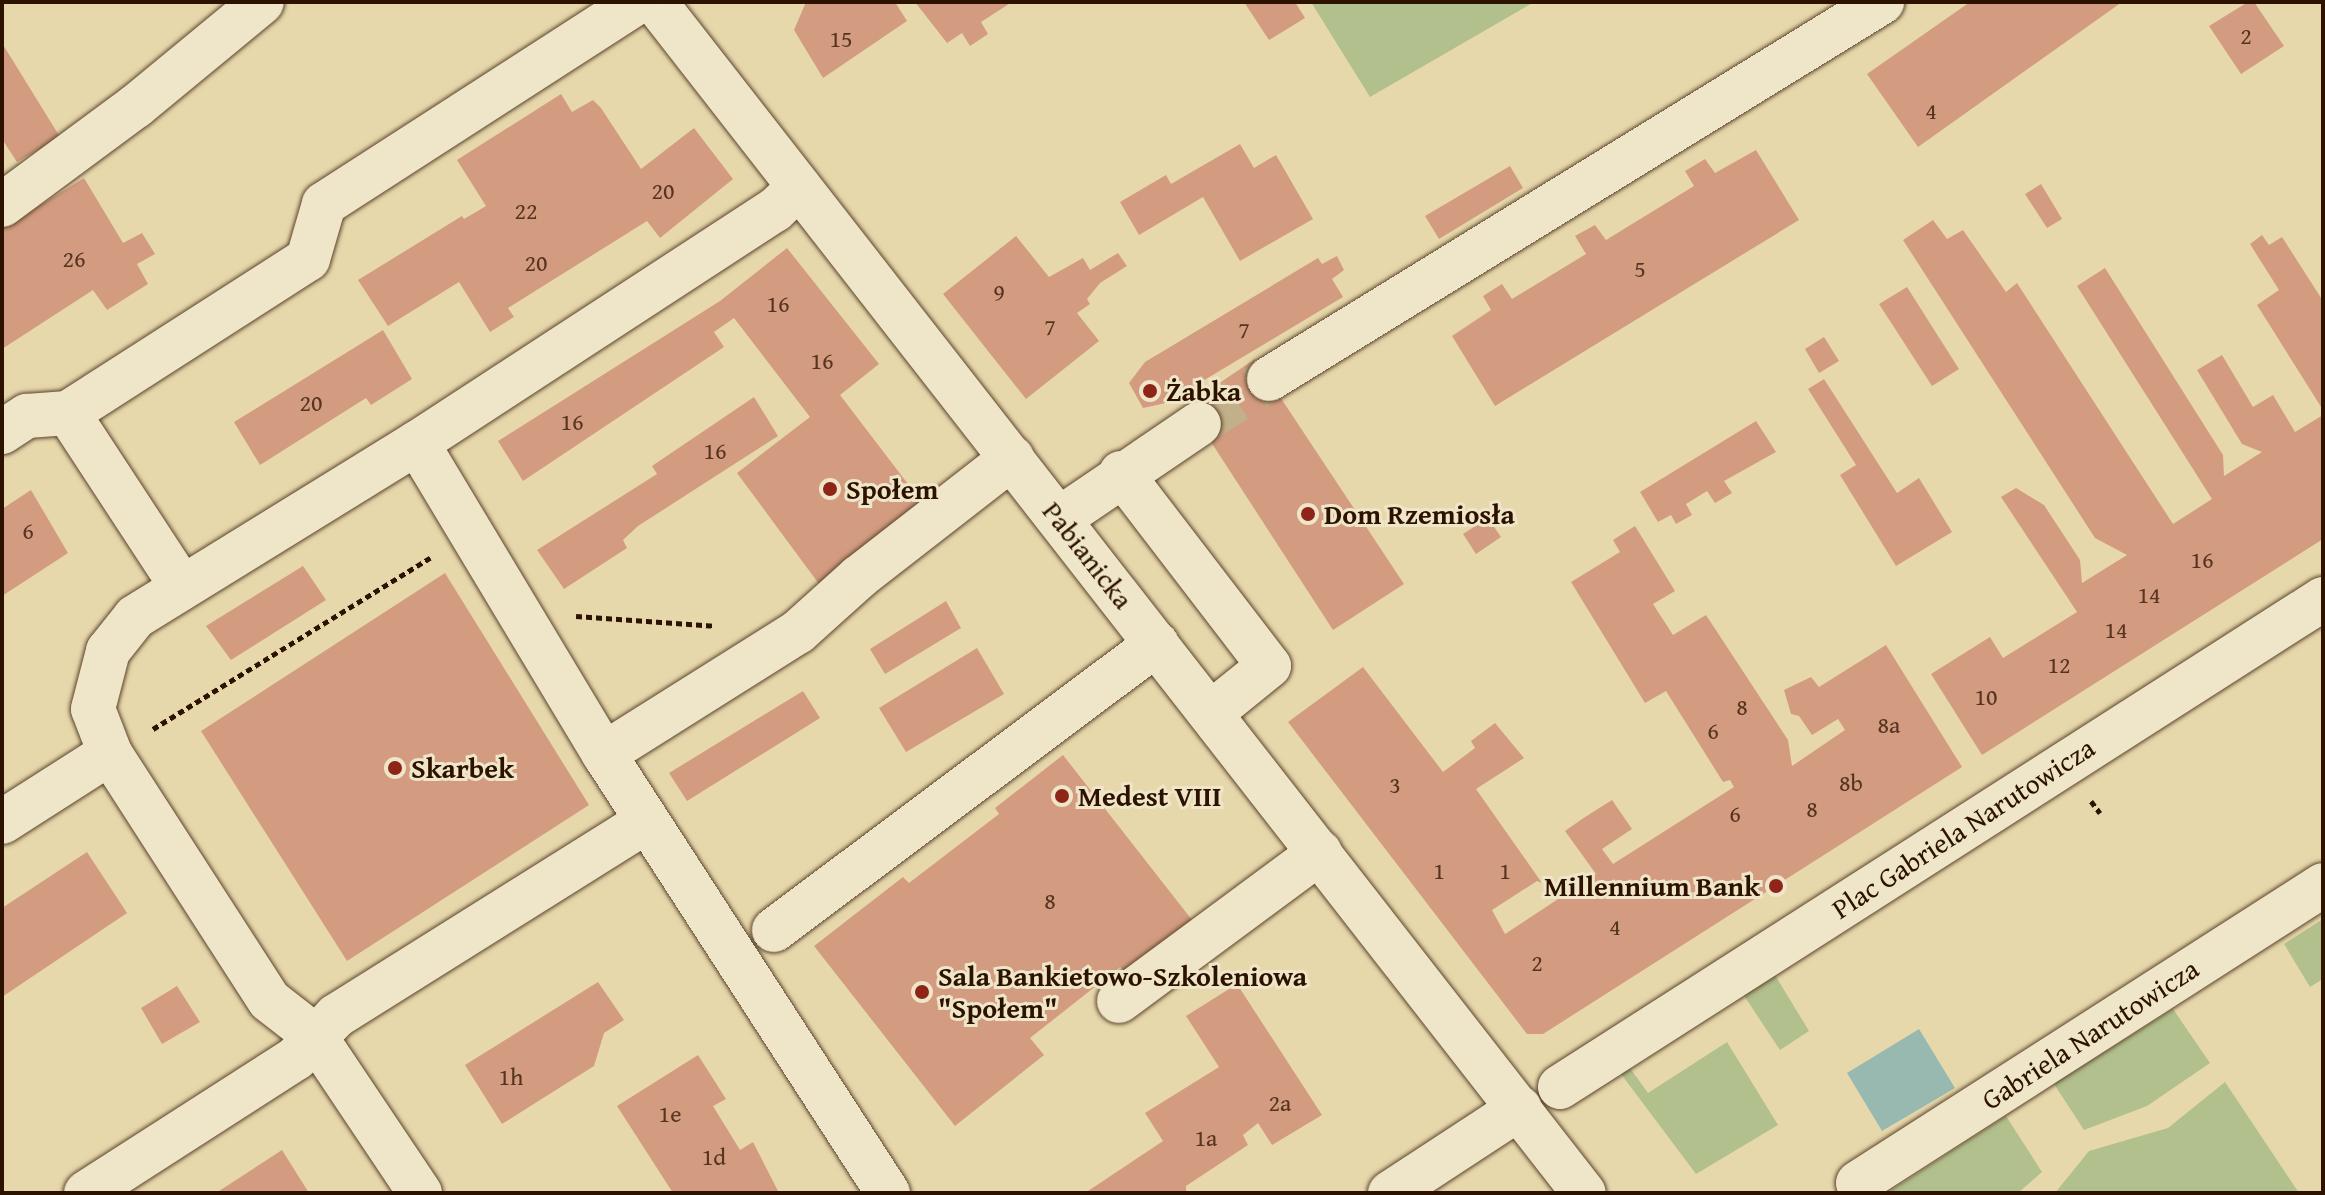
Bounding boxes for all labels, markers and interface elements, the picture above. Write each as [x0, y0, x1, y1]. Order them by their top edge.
house number: 2 [2240, 22, 2252, 50]
house number: 15 [829, 25, 853, 53]
house number: 4 [1925, 97, 1937, 125]
house number: 20 [651, 177, 675, 205]
house number: 22 [514, 197, 538, 225]
house number: 26 [62, 245, 86, 273]
house number: 20 [524, 249, 548, 277]
house number: 5 [1634, 255, 1646, 283]
house number: 9 [993, 278, 1005, 306]
house number: 16 [766, 290, 790, 318]
house number: 7 [1044, 313, 1056, 341]
house number: 7 [1238, 316, 1250, 344]
house number: 16 [810, 347, 834, 375]
place label: Żabka [1166, 374, 1241, 408]
marker: Żabka [1141, 382, 1159, 400]
house number: 20 [299, 389, 323, 417]
house number: 16 [560, 408, 584, 436]
house number: 16 [703, 437, 727, 465]
place label: Społem [846, 472, 939, 506]
marker: Społem [821, 480, 839, 498]
street label: Pabianicka [1036, 495, 1140, 615]
place label: Dom Rzemiosła [1324, 497, 1515, 531]
marker: Dom Rzemiosła [1299, 505, 1317, 523]
house number: 6 [22, 517, 34, 545]
house number: 16 [2190, 546, 2214, 574]
house number: 14 [2137, 581, 2161, 609]
house number: 14 [2104, 616, 2128, 644]
house number: 12 [2047, 651, 2071, 679]
house number: 10 [1974, 683, 1998, 711]
house number: 8 [1736, 693, 1748, 721]
house number: 8a [1878, 711, 1900, 739]
house number: 6 [1707, 717, 1719, 745]
street label: Plac Gabriela Narutowicza [1825, 730, 2101, 926]
place label: Skarbek [411, 751, 514, 785]
marker: Skarbek [386, 759, 404, 777]
house number: 8b [1839, 769, 1863, 797]
house number: 3 [1389, 771, 1401, 799]
place label: Medest VIII [1078, 779, 1221, 813]
marker: Medest VIII [1053, 787, 1071, 805]
house number: 8 [1806, 795, 1818, 823]
house number: 6 [1729, 800, 1741, 828]
house number: 1 [1433, 857, 1445, 885]
house number: 1 [1499, 857, 1511, 885]
place label: Millennium Bank [1544, 869, 1760, 903]
marker: Millennium Bank [1767, 877, 1785, 895]
house number: 8 [1044, 887, 1056, 915]
house number: 4 [1609, 913, 1621, 941]
house number: 2 [1531, 949, 1543, 977]
street label: Gabriela Narutowicza [1975, 951, 2205, 1117]
place label: Sala Bankietowo-Szkoleniowa "Społem" [938, 959, 1307, 1025]
marker: Sala Bankietowo-Szkoleniowa "Społem" [913, 983, 931, 1001]
house number: 1h [498, 1063, 524, 1091]
house number: 2a [1269, 1089, 1291, 1117]
house number: 1e [659, 1100, 681, 1128]
house number: 1a [1195, 1124, 1217, 1152]
house number: 1d [702, 1143, 726, 1171]

